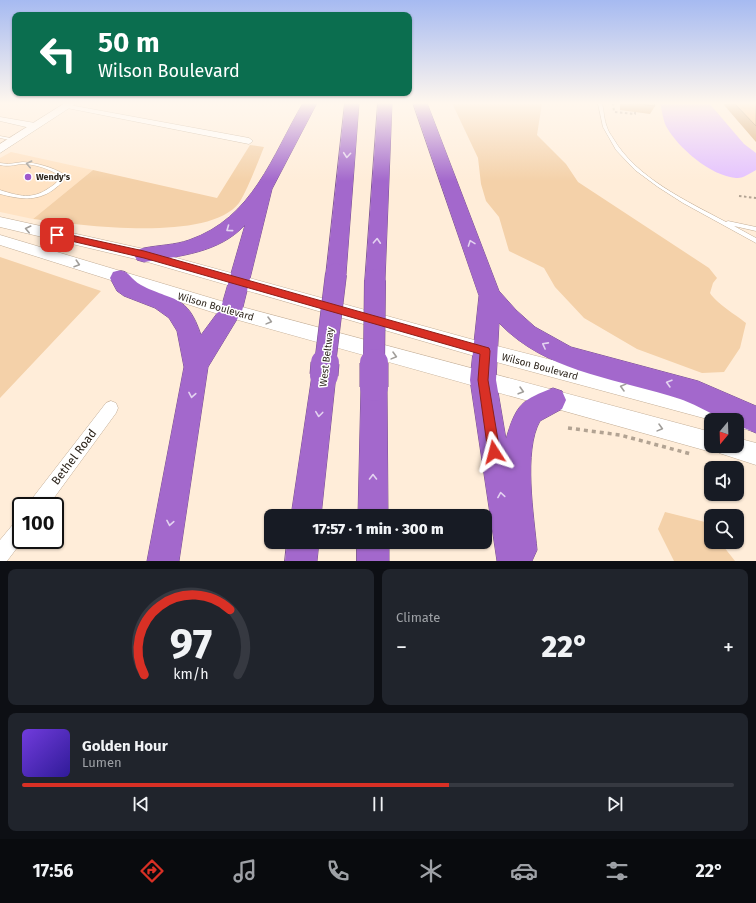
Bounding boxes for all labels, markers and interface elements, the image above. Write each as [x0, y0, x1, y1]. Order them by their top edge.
text: 50 m [98, 26, 160, 59]
icon: left [32, 28, 84, 80]
text: Wilson Boulevard [98, 60, 240, 82]
one-way arrow [343, 152, 352, 158]
one-way arrow [26, 161, 32, 169]
marker: Wendy's [23, 172, 33, 182]
place label: Wendy's [36, 172, 71, 182]
pin [40, 218, 74, 252]
icon: arrive [46, 224, 68, 246]
one-way arrow [227, 224, 234, 231]
one-way arrow [25, 225, 32, 233]
one-way arrow [373, 238, 381, 244]
one-way arrow [468, 240, 476, 247]
one-way arrow [74, 259, 81, 268]
street label: Wilson Boulevard [176, 290, 255, 324]
one-way arrow [265, 316, 272, 325]
street label: West Beltway [317, 327, 337, 388]
one-way arrow [542, 342, 549, 350]
one-way arrow [391, 351, 398, 359]
street label: Wilson Boulevard [500, 351, 579, 383]
one-way arrow [665, 379, 672, 388]
one-way arrow [620, 383, 627, 392]
one-way arrow [517, 386, 524, 395]
one-way arrow [188, 392, 196, 398]
one-way arrow [315, 410, 324, 417]
north arrow [704, 413, 744, 453]
map controls [704, 413, 744, 549]
one-way arrow [656, 423, 663, 432]
street label: Bethel Road [49, 426, 99, 488]
position arrow [473, 431, 515, 473]
button: sound [704, 461, 744, 501]
one-way arrow [369, 474, 377, 480]
one-way arrow [497, 492, 506, 498]
speed limit sign: 100 [12, 497, 64, 549]
button: search [704, 509, 744, 549]
one-way arrow [166, 520, 175, 526]
text: 17:57 · 1 min · 300 m [312, 520, 444, 538]
text: Climate [396, 610, 440, 625]
text: 97 [170, 619, 212, 669]
text: 22° [542, 629, 589, 665]
text: − [396, 634, 407, 661]
text: + [723, 634, 734, 661]
text: km/h [173, 666, 209, 683]
text: Golden Hour [82, 737, 168, 755]
text: Lumen [82, 755, 122, 770]
icon: previous [130, 793, 152, 815]
icon: pause [367, 793, 389, 815]
icon: next [604, 793, 626, 815]
icon: directions [138, 857, 166, 885]
icon: music [231, 857, 259, 885]
icon: phone [324, 857, 352, 885]
icon: climate [417, 857, 445, 885]
icon: car [510, 857, 538, 885]
icon: filters [603, 857, 631, 885]
text: 17:56 [32, 860, 73, 882]
text: 22° [695, 860, 723, 882]

